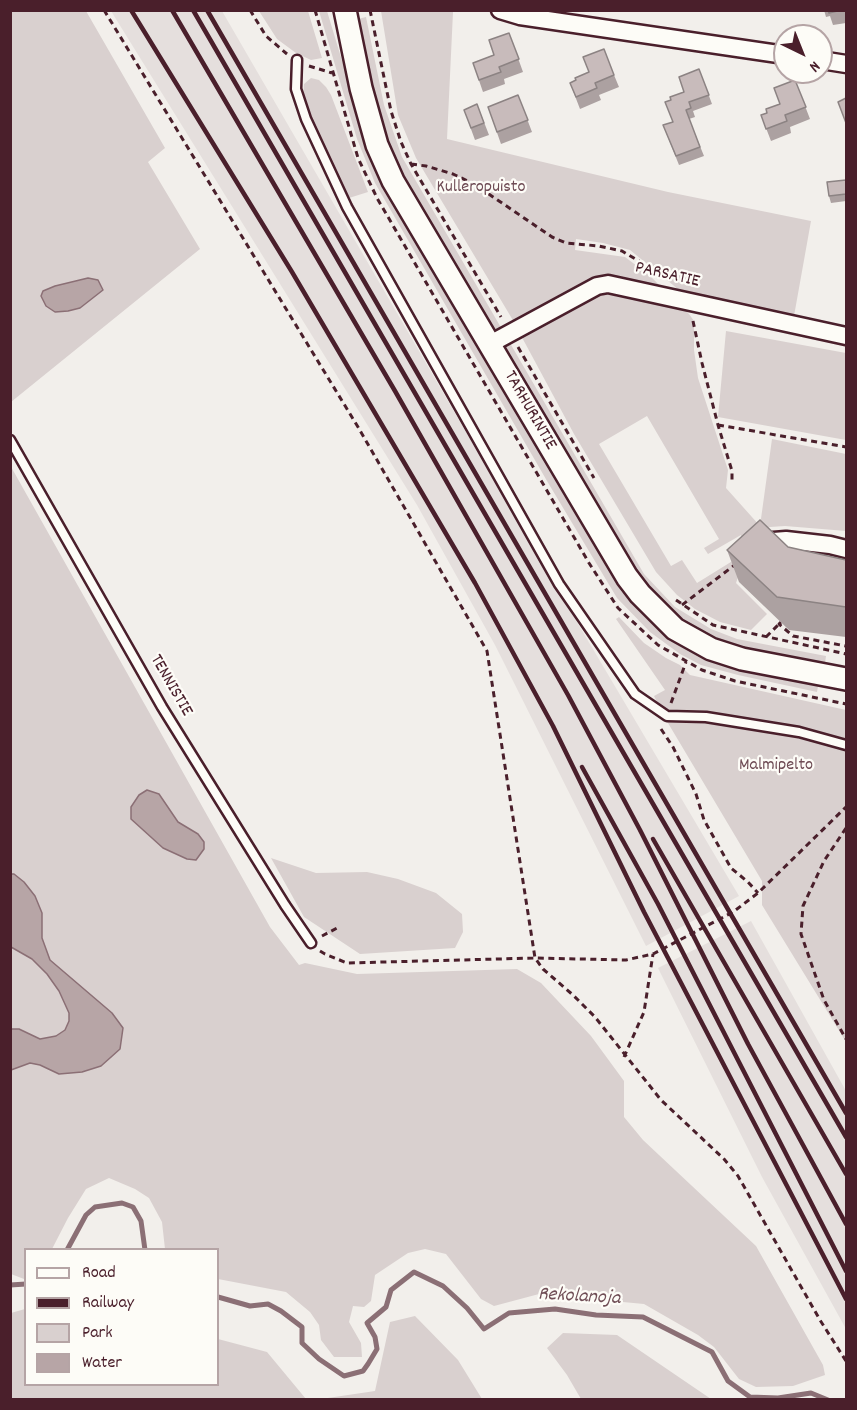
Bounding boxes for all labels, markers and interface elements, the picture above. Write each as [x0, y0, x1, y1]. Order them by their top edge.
north arrow [773, 24, 833, 84]
text: N [804, 55, 825, 77]
park label: Kulleropuisto [437, 178, 525, 200]
street label: PARSATIE [633, 258, 701, 294]
street label: TARHURINTIE [498, 368, 560, 454]
street label: TENNISTIE [144, 651, 196, 721]
park label: Malmipelto [739, 756, 813, 778]
legend [24, 1248, 219, 1386]
text: Road [82, 1261, 116, 1286]
water label: Rekolanoja [537, 1284, 621, 1312]
text: Railway [82, 1291, 134, 1316]
text: Park [82, 1321, 113, 1346]
text: Water [82, 1351, 122, 1376]

